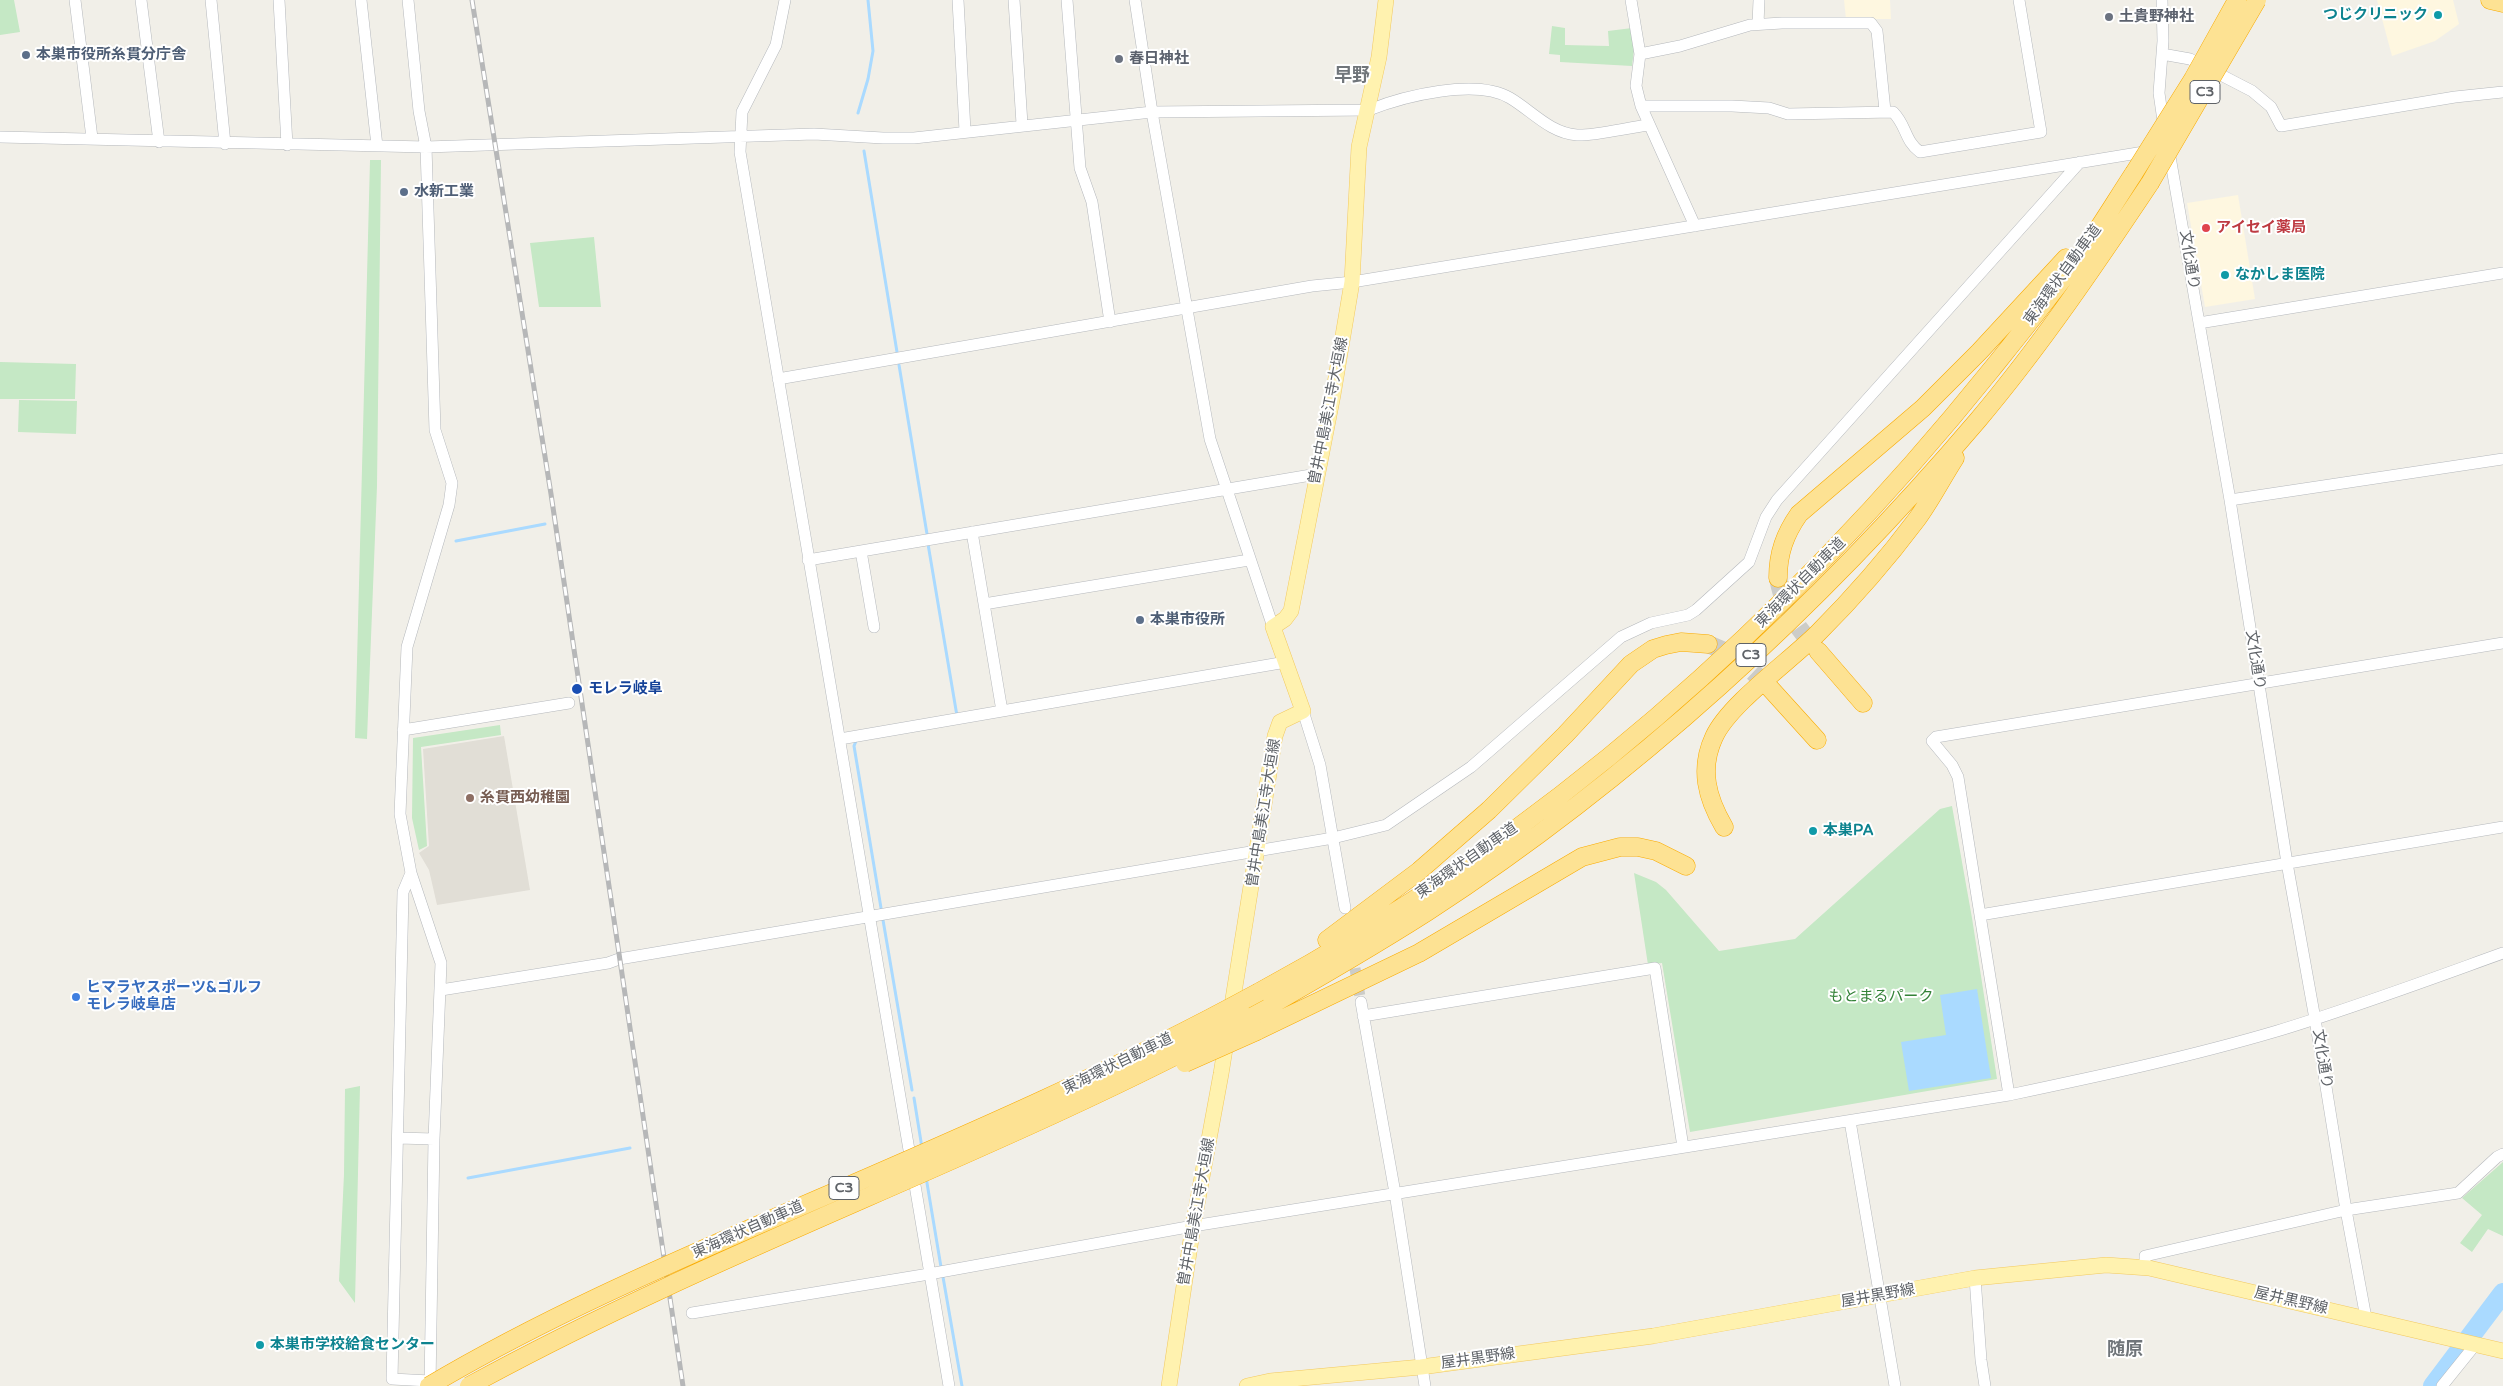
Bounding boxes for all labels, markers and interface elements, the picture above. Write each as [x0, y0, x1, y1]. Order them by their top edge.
place label: つじクリニック [2323, 6, 2428, 24]
place label: 土貴野神社 [2119, 8, 2194, 26]
marker: つじクリニック [2432, 9, 2444, 21]
marker: 土貴野神社 [2103, 11, 2115, 23]
place label: 本巣市役所糸貫分庁舎 [36, 46, 186, 64]
marker: 本巣市役所糸貫分庁舎 [20, 49, 32, 61]
place label: 春日神社 [1129, 50, 1189, 68]
marker: 春日神社 [1113, 53, 1125, 65]
district label: 早野 [1334, 65, 1370, 87]
road number: C3 [2190, 80, 2220, 104]
place label: 水新工業 [414, 183, 474, 201]
marker: 水新工業 [398, 186, 410, 198]
place label: アイセイ薬局 [2216, 219, 2306, 237]
street label: 東海環状自動車道 [2020, 221, 2106, 329]
marker: アイセイ薬局 [2200, 222, 2212, 234]
street label: 文化通り [2175, 229, 2203, 291]
place label: なかしま医院 [2235, 266, 2325, 284]
marker: なかしま医院 [2219, 269, 2231, 281]
street label: 曽井中島美江寺大垣線 [1306, 336, 1352, 486]
street label: 東海環状自動車道 [1752, 534, 1850, 632]
place label: 本巣市役所 [1150, 611, 1225, 629]
marker: 本巣市役所 [1134, 614, 1146, 626]
street label: 文化通り [2241, 629, 2269, 691]
road number: C3 [1736, 644, 1766, 666]
place label: モレラ岐阜 [588, 680, 663, 698]
marker: モレラ岐阜 [570, 682, 584, 696]
street label: 曽井中島美江寺大垣線 [1243, 738, 1285, 888]
place label: 糸貫西幼稚園 [480, 789, 570, 807]
marker: 糸貫西幼稚園 [464, 792, 476, 804]
street label: 東海環状自動車道 [1413, 819, 1521, 903]
place label: 本巣PA [1823, 822, 1874, 840]
marker: 本巣PA [1807, 825, 1819, 837]
place label: ヒマラヤスポーツ&ゴルフ モレラ岐阜店 [86, 979, 262, 1014]
park label: もとまるパーク [1829, 988, 1933, 1006]
marker: ヒマラヤスポーツ&ゴルフ モレラ岐阜店 [70, 991, 82, 1003]
street label: 文化通り [2308, 1028, 2336, 1090]
street label: 東海環状自動車道 [1060, 1030, 1176, 1098]
street label: 曽井中島美江寺大垣線 [1175, 1137, 1219, 1287]
road number: C3 [829, 1176, 859, 1200]
street label: 東海環状自動車道 [690, 1197, 806, 1263]
street label: 屋井黒野線 [1840, 1281, 1916, 1311]
street label: 屋井黒野線 [2252, 1284, 2330, 1318]
place label: 本巣市学校給食センター [270, 1336, 435, 1354]
marker: 本巣市学校給食センター [254, 1339, 266, 1351]
district label: 随原 [2107, 1339, 2143, 1361]
street label: 屋井黒野線 [1440, 1345, 1516, 1373]

